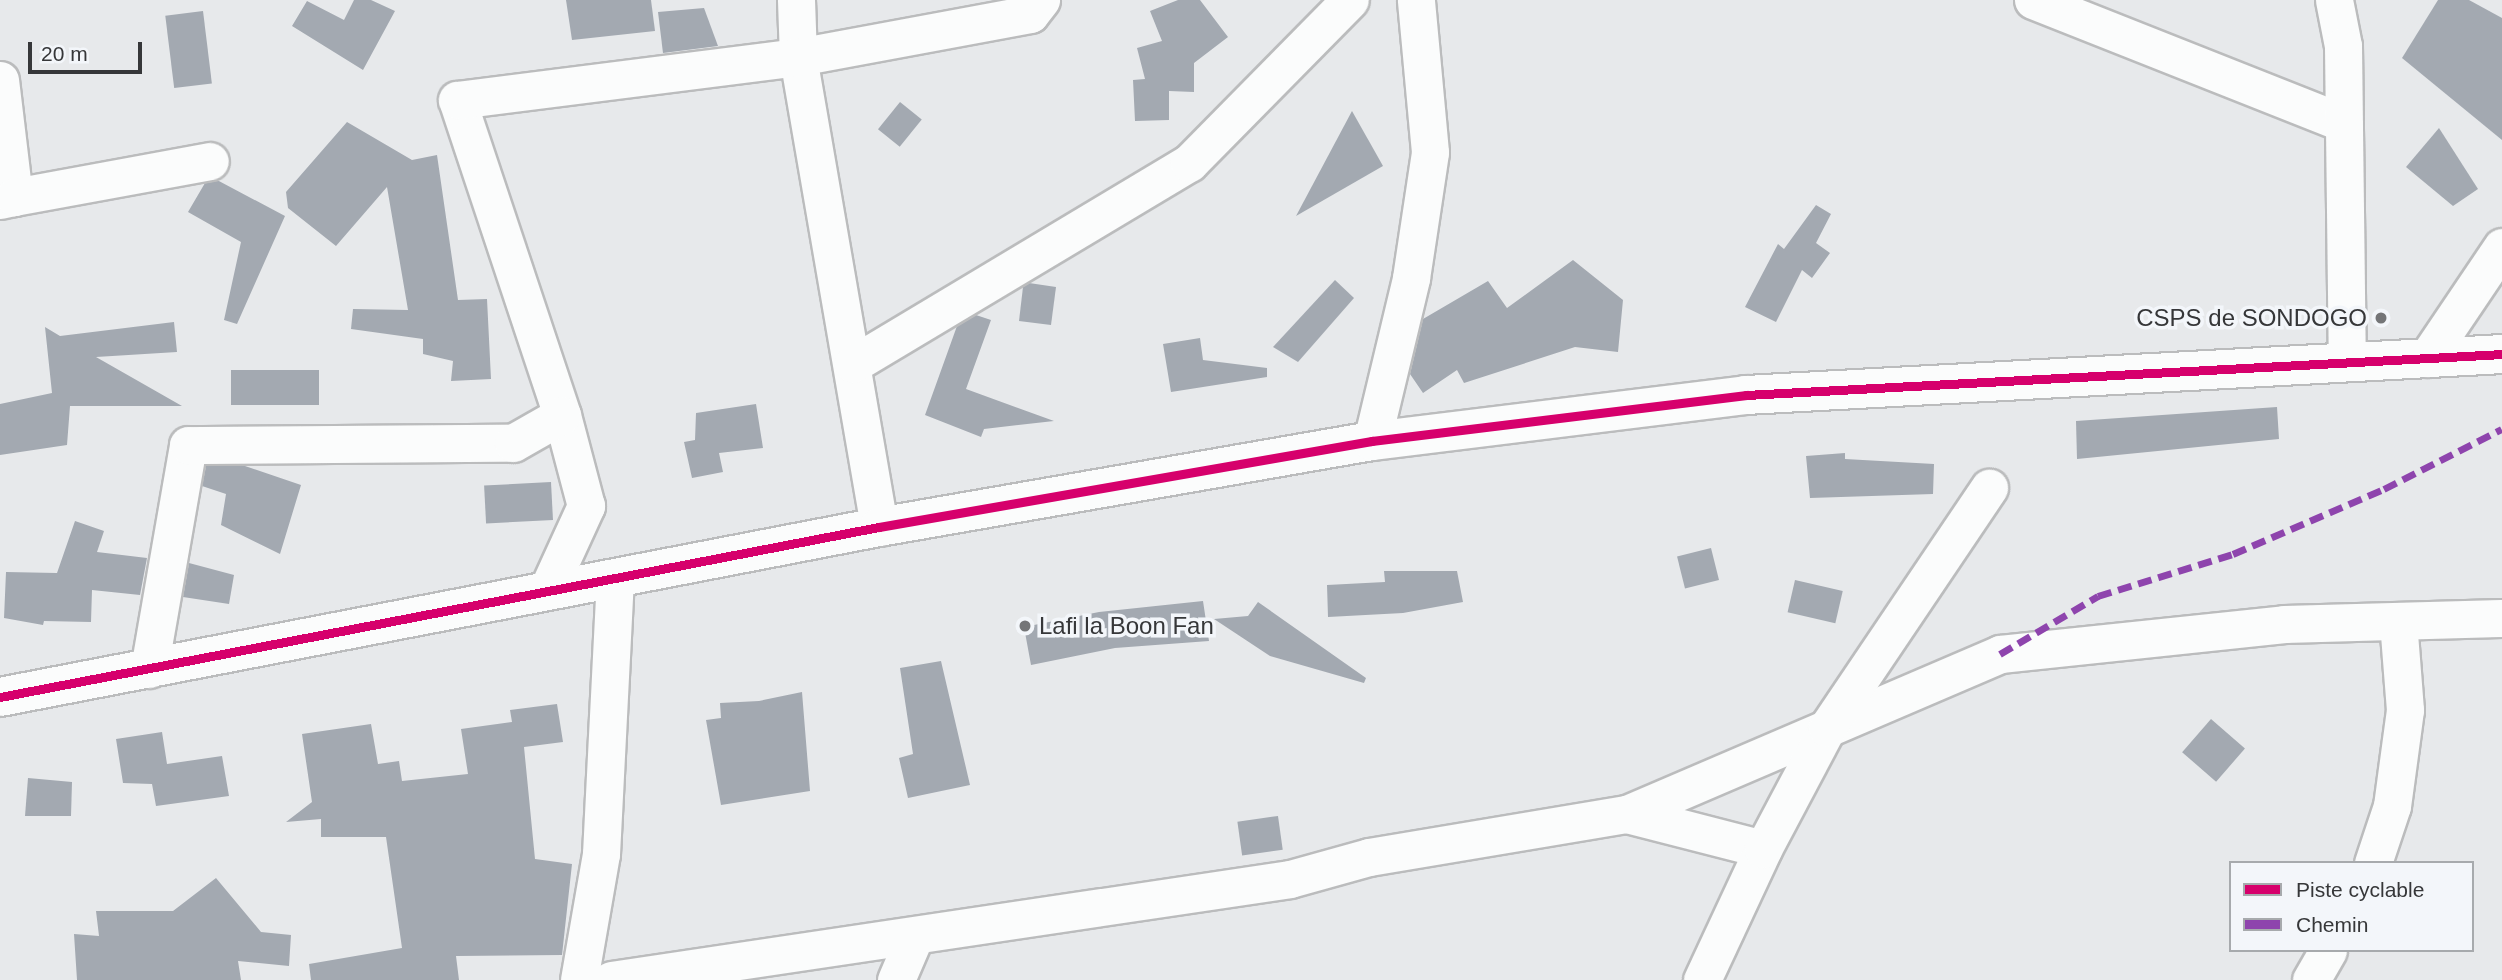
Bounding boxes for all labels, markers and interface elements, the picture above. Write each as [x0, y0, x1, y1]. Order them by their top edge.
scale bar [32, 28, 145, 72]
text: 20 m [41, 42, 88, 65]
place label: CSPS de SONDOGO [2136, 304, 2367, 332]
marker: CSPS de SONDOGO [2373, 310, 2389, 326]
place label: Lafi la Boon Fan [1039, 612, 1214, 640]
marker: Lafi la Boon Fan [1017, 618, 1033, 634]
legend [2229, 861, 2474, 952]
text: Piste cyclable [2296, 878, 2424, 901]
text: Chemin [2296, 913, 2368, 936]

